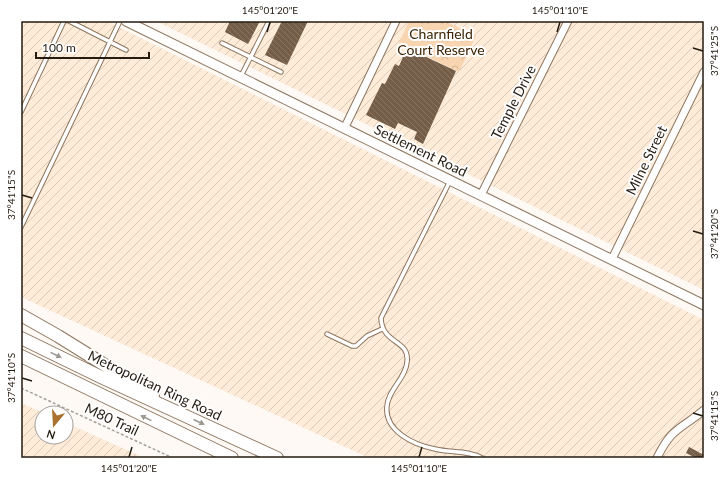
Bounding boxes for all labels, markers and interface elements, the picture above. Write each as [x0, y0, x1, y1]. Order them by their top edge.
text: 145°01'20"E [242, 4, 298, 16]
text: 145°01'10"E [532, 4, 588, 16]
park label: Charnfield Court Reserve [397, 25, 485, 58]
text: 37°41'25"S [708, 26, 720, 76]
scale bar [36, 34, 149, 60]
text: 100 m [42, 40, 76, 55]
street label: Temple Drive [487, 62, 539, 142]
street label: Settlement Road [372, 120, 470, 180]
street label: Milne Street [622, 122, 670, 198]
text: 37°41'15"S [5, 170, 17, 220]
text: 37°41'20"S [708, 209, 720, 259]
street label: Metropolitan Ring Road [85, 347, 225, 423]
one-way arrow [50, 352, 62, 358]
text: 37°41'10"S [5, 353, 17, 403]
text: 37°41'15"S [708, 391, 720, 441]
street label: M80 Trail [82, 399, 142, 439]
north arrow [34, 405, 74, 445]
one-way arrow [141, 415, 152, 421]
one-way arrow [193, 419, 205, 425]
text: N [45, 427, 57, 442]
text: 145°01'20"E [101, 462, 157, 474]
text: 145°01'10"E [391, 462, 447, 474]

